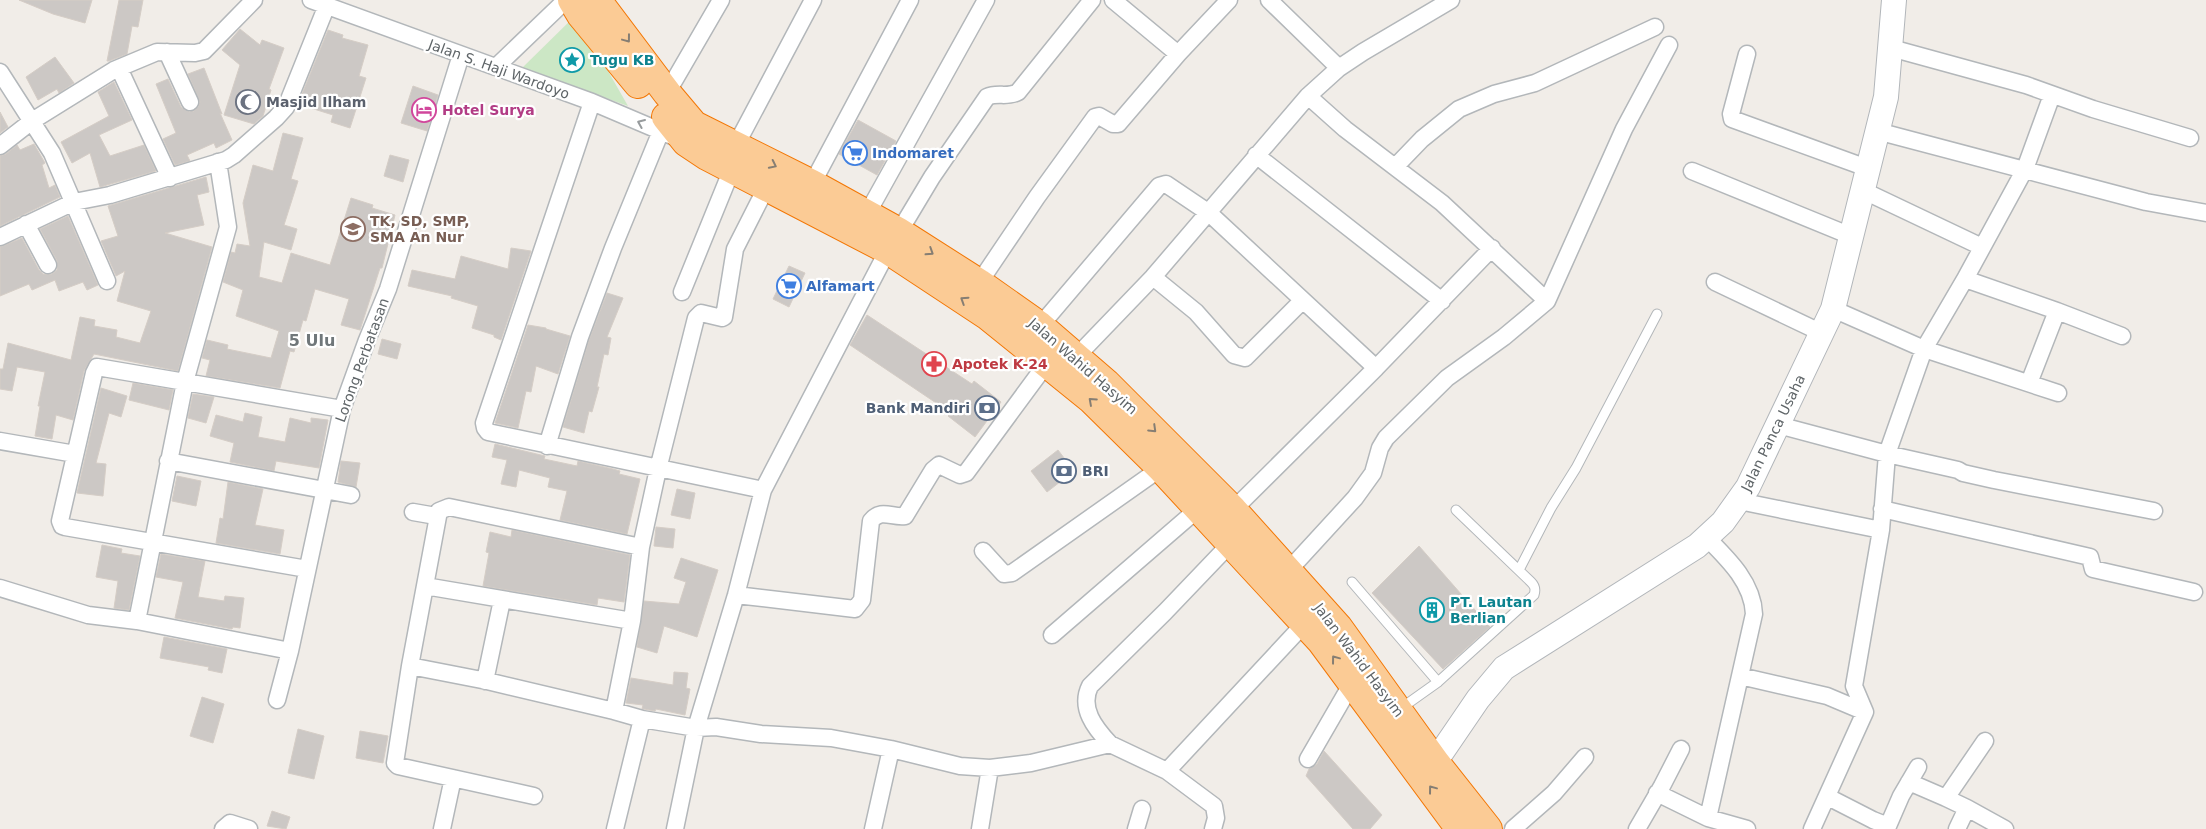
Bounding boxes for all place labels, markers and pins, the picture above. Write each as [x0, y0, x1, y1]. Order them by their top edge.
place icon: Tugu KB [559, 47, 585, 73]
place label: Tugu KB [590, 52, 654, 68]
mosque icon: Masjid Ilham [235, 89, 261, 115]
place label: Masjid Ilham [266, 94, 366, 110]
hotel icon: Hotel Surya [411, 97, 437, 123]
place label: Hotel Surya [442, 102, 535, 118]
supermarket icon: Indomaret [842, 140, 868, 166]
place label: Indomaret [872, 145, 954, 161]
place label: TK, SD, SMP, SMA An Nur [370, 213, 470, 245]
school or university icon: TK, SD, SMP, SMA An Nur [340, 216, 366, 242]
supermarket icon: Alfamart [776, 273, 802, 299]
place label: Alfamart [806, 278, 875, 294]
pharmacy icon: Apotek K-24 [921, 351, 947, 377]
place label: Apotek K-24 [952, 356, 1048, 372]
bank icon: Bank Mandiri [974, 395, 1000, 421]
place label: Bank Mandiri [866, 400, 970, 416]
bank icon: BRI [1051, 458, 1077, 484]
place label: BRI [1082, 463, 1109, 479]
place label: PT. Lautan Berlian [1450, 594, 1532, 626]
building icon: PT. Lautan Berlian [1419, 597, 1445, 623]

